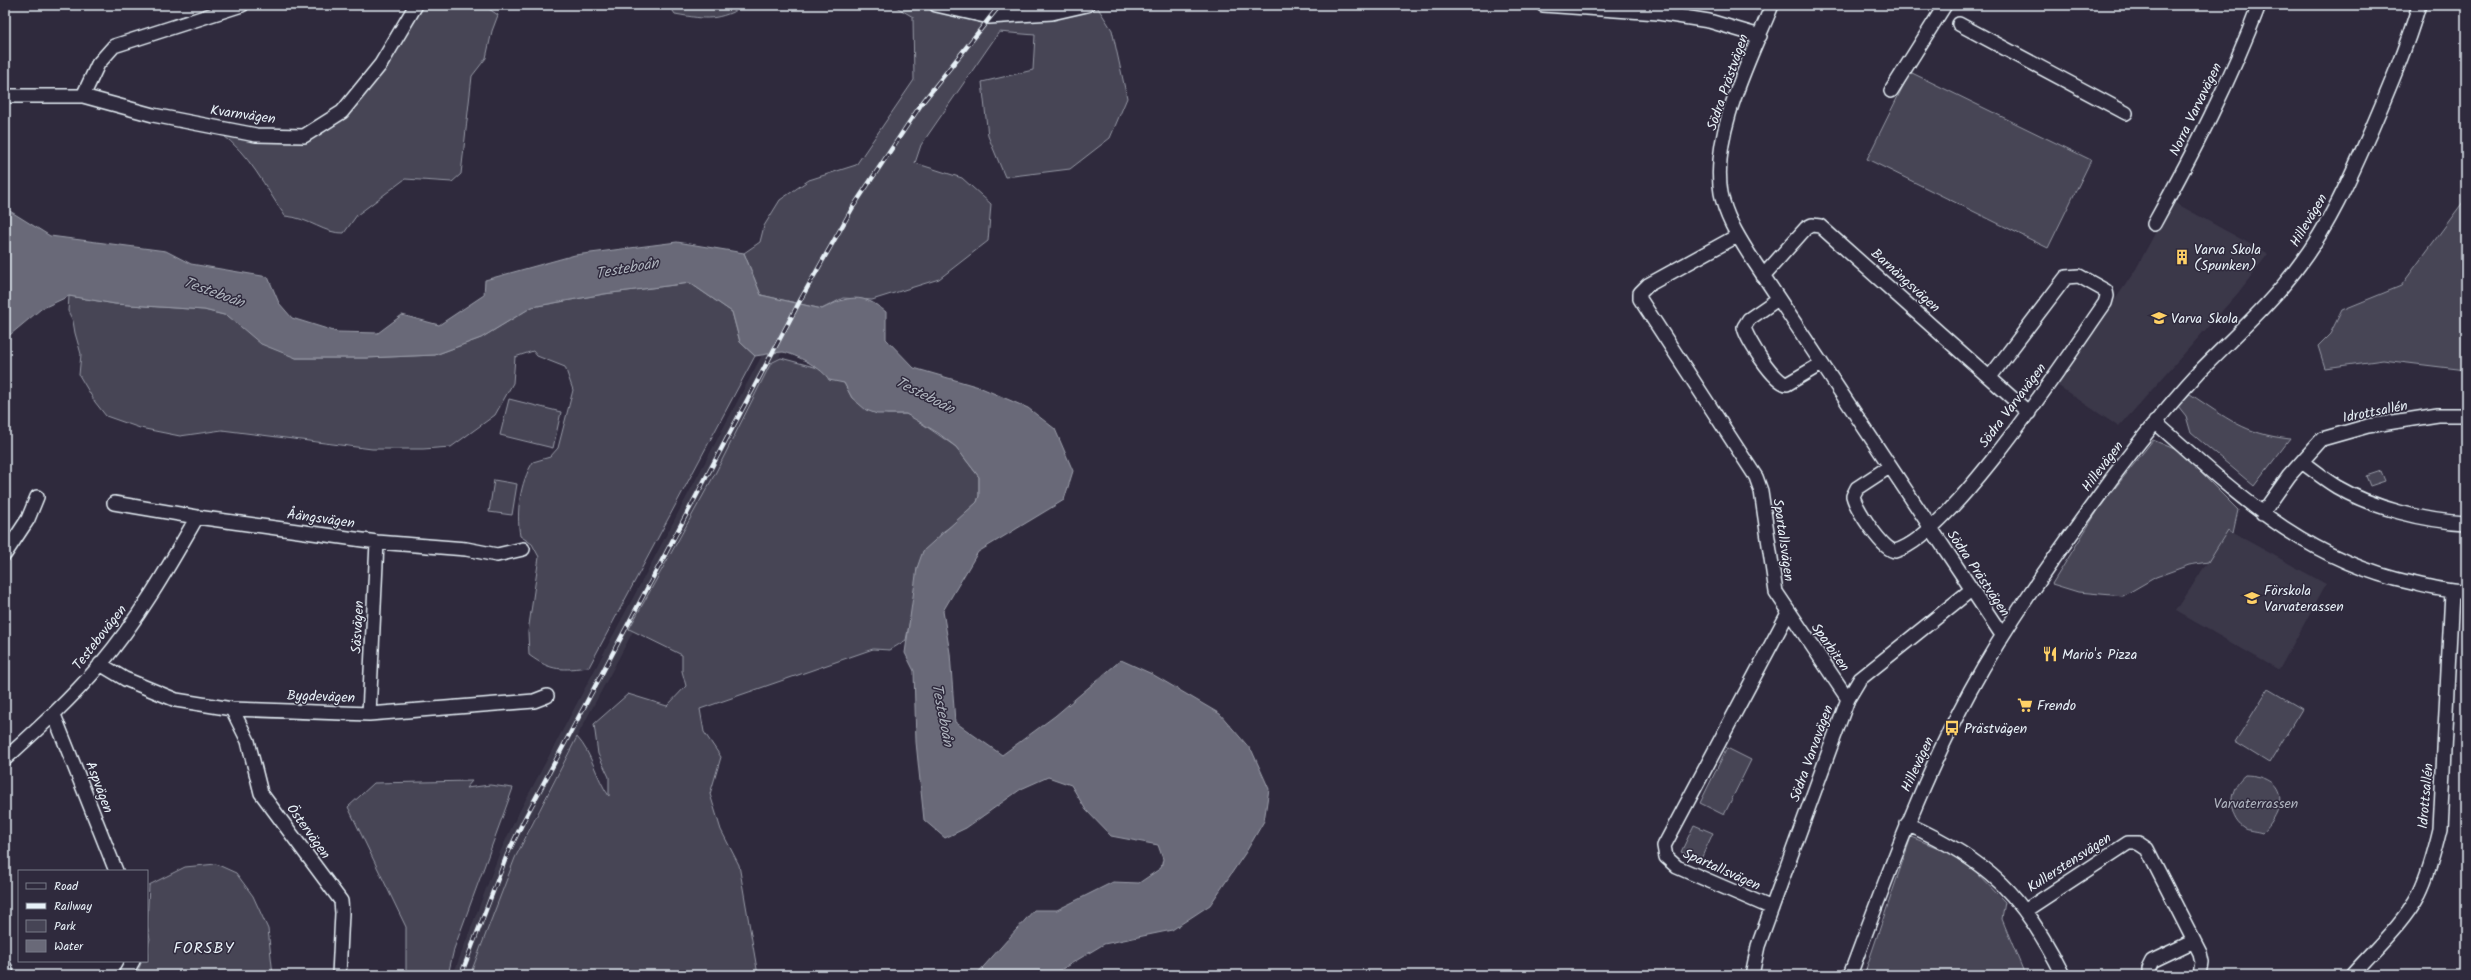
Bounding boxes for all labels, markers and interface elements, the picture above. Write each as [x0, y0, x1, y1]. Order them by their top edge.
street label: Södra Prästvägen [1701, 31, 1755, 134]
street label: Norra Varvavägen [2164, 59, 2228, 160]
street label: Kvarnvägen [209, 100, 277, 130]
street label: Hillevägen [2284, 190, 2333, 251]
place label: Varva Skola (Spunken) [2194, 239, 2261, 277]
street label: Barnängsvägen [1866, 243, 1945, 318]
building icon: Varva Skola (Spunken) [2173, 248, 2191, 266]
water label: Testeboån [594, 251, 661, 286]
water label: Testeboån [180, 271, 249, 315]
place label: Varva Skola [2171, 308, 2238, 330]
school or university icon: Varva Skola [2150, 309, 2168, 327]
street label: Södra Varvavägen [1973, 358, 2052, 453]
water label: Testeboån [891, 371, 959, 421]
street label: Idrottsallén [2341, 395, 2410, 429]
street label: Hillevägen [2076, 436, 2129, 497]
street label: Spartallsvägen [1766, 497, 1800, 583]
street label: Åängsvägen [286, 503, 356, 535]
street label: Södra Prästvägen [1941, 526, 2015, 621]
place label: Förskola Varvaterassen [2264, 580, 2344, 618]
school or university icon: Förskola Varvaterassen [2243, 589, 2261, 607]
street label: Testebovägen [67, 600, 132, 675]
street label: Säsvägen [346, 600, 370, 654]
street label: Sparbiten [1805, 619, 1855, 676]
place label: Mario's Pizza [2062, 644, 2137, 666]
restaurant icon: Mario's Pizza [2041, 645, 2059, 663]
water label: Testeboån [924, 682, 960, 750]
street label: Bygdevägen [286, 685, 356, 709]
place label: Frendo [2037, 695, 2076, 717]
supermarket icon: Frendo [2016, 696, 2034, 714]
street label: Södra Varvavägen [1784, 702, 1840, 805]
place label: Prästvägen [1964, 718, 2027, 740]
bus stop icon: Prästvägen [1943, 719, 1961, 737]
street label: Hillevägen [1896, 733, 1940, 796]
street label: Aspvägen [79, 758, 119, 817]
street label: Idrottsallén [2412, 762, 2440, 830]
park label: Varvaterrassen [2214, 793, 2298, 815]
street label: Östervägen [281, 799, 336, 864]
street label: Kullerstensvägen [2023, 827, 2116, 898]
street label: Spartallsvägen [1679, 843, 1764, 897]
legend [18, 870, 148, 962]
text: Road [54, 877, 79, 896]
text: Railway [54, 897, 92, 916]
text: Park [54, 917, 76, 936]
district label: FORSBY [173, 936, 235, 961]
text: Water [54, 937, 84, 956]

